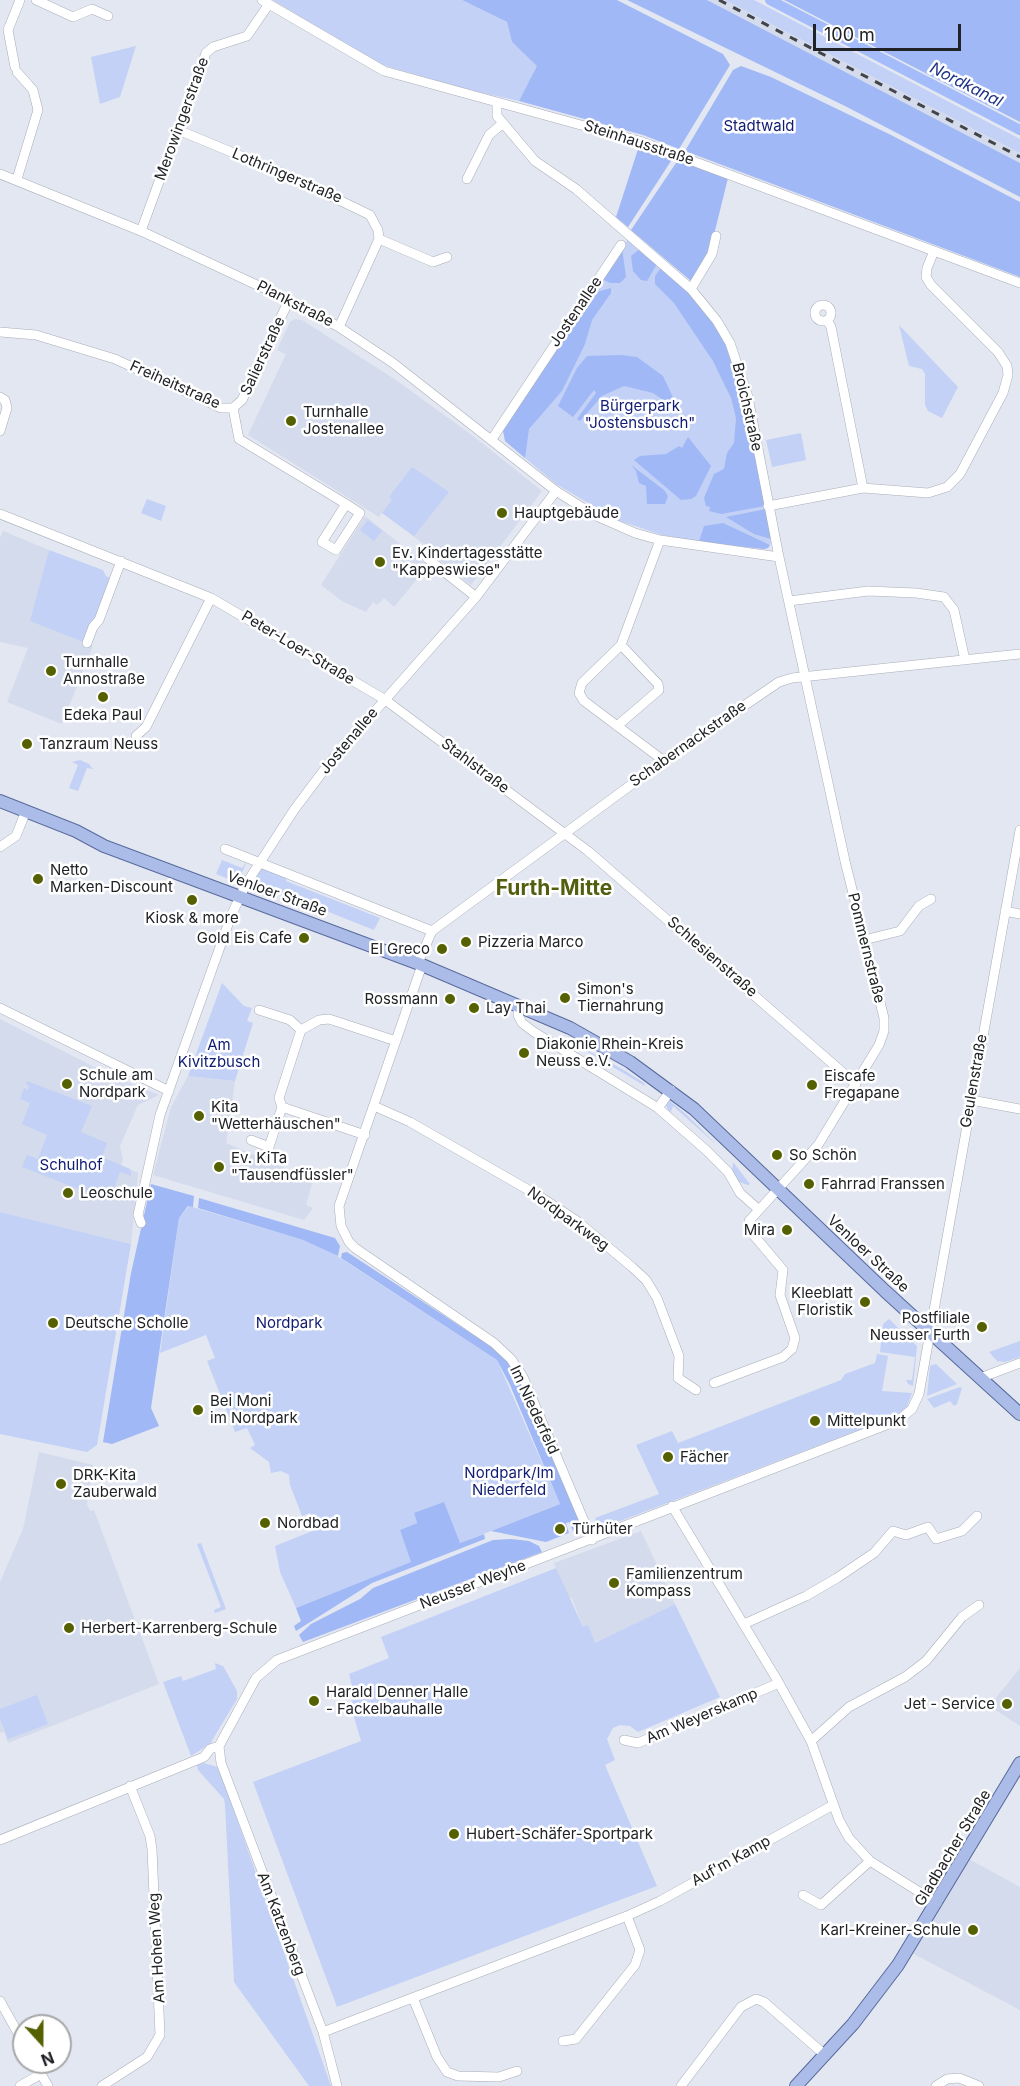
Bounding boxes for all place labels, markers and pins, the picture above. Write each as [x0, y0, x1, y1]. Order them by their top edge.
place label: Turnhalle Jostenallee [303, 403, 384, 438]
marker: Turnhalle Jostenallee [284, 414, 298, 428]
place label: Hauptgebäude [514, 504, 619, 522]
marker: Hauptgebäude [495, 506, 509, 520]
place label: Ev. Kindertagesstätte "Kappeswiese" [392, 544, 543, 579]
marker: Ev. Kindertagesstätte "Kappeswiese" [373, 555, 387, 569]
place label: Turnhalle Annostraße [63, 653, 145, 688]
marker: Turnhalle Annostraße [44, 664, 58, 678]
marker: Edeka Paul [96, 690, 110, 704]
place label: Edeka Paul [64, 706, 142, 724]
place label: Tanzraum Neuss [39, 735, 158, 753]
marker: Tanzraum Neuss [20, 737, 34, 751]
place label: Netto Marken-Discount [50, 861, 173, 896]
marker: Netto Marken-Discount [31, 872, 45, 886]
marker: Kiosk & more [185, 893, 199, 907]
place label: Kiosk & more [145, 909, 239, 927]
place label: Gold Eis Cafe [197, 929, 292, 947]
marker: Gold Eis Cafe [297, 931, 311, 945]
place label: Pizzeria Marco [478, 933, 583, 951]
marker: Pizzeria Marco [459, 935, 473, 949]
place label: El Greco [370, 940, 430, 958]
marker: El Greco [435, 942, 449, 956]
place label: Simon's Tiernahrung [577, 980, 664, 1015]
place label: Rossmann [364, 990, 438, 1008]
marker: Simon's Tiernahrung [558, 991, 572, 1005]
marker: Rossmann [443, 992, 457, 1006]
place label: Lay Thai [486, 999, 546, 1017]
marker: Lay Thai [467, 1001, 481, 1015]
place label: Diakonie Rhein-Kreis Neuss e.V. [536, 1035, 684, 1070]
marker: Diakonie Rhein-Kreis Neuss e.V. [517, 1046, 531, 1060]
place label: Schule am Nordpark [79, 1066, 153, 1101]
place label: Eiscafe Fregapane [824, 1067, 900, 1102]
marker: Schule am Nordpark [60, 1077, 74, 1091]
marker: Eiscafe Fregapane [805, 1078, 819, 1092]
place label: Kita "Wetterhäuschen" [211, 1098, 341, 1133]
marker: Kita "Wetterhäuschen" [192, 1109, 206, 1123]
place label: So Schön [789, 1146, 857, 1164]
marker: So Schön [770, 1148, 784, 1162]
place label: Ev. KiTa "Tausendfüssler" [231, 1149, 354, 1184]
marker: Ev. KiTa "Tausendfüssler" [212, 1160, 226, 1174]
place label: Fahrrad Franssen [821, 1175, 945, 1193]
marker: Fahrrad Franssen [802, 1177, 816, 1191]
place label: Leoschule [80, 1184, 153, 1202]
marker: Leoschule [61, 1186, 75, 1200]
place label: Mira [744, 1221, 775, 1239]
marker: Mira [780, 1223, 794, 1237]
place label: Kleeblatt Floristik [791, 1284, 853, 1319]
marker: Kleeblatt Floristik [858, 1295, 872, 1309]
place label: Postfiliale Neusser Furth [870, 1309, 970, 1344]
place label: Deutsche Scholle [65, 1314, 189, 1332]
marker: Deutsche Scholle [46, 1316, 60, 1330]
marker: Postfiliale Neusser Furth [975, 1320, 989, 1334]
place label: Bei Moni im Nordpark [210, 1392, 298, 1427]
marker: Bei Moni im Nordpark [191, 1403, 205, 1417]
place label: Mittelpunkt [827, 1412, 906, 1430]
marker: Mittelpunkt [808, 1414, 822, 1428]
place label: Fächer [680, 1448, 729, 1466]
marker: Fächer [661, 1450, 675, 1464]
place label: DRK-Kita Zauberwald [73, 1466, 157, 1501]
marker: DRK-Kita Zauberwald [54, 1477, 68, 1491]
place label: Nordbad [277, 1514, 339, 1532]
marker: Nordbad [258, 1516, 272, 1530]
place label: Türhüter [572, 1520, 633, 1538]
marker: Türhüter [553, 1522, 567, 1536]
place label: Familienzentrum Kompass [626, 1565, 743, 1600]
marker: Familienzentrum Kompass [607, 1576, 621, 1590]
place label: Herbert-Karrenberg-Schule [81, 1619, 277, 1637]
marker: Herbert-Karrenberg-Schule [62, 1621, 76, 1635]
place label: Harald Denner Halle - Fackelbauhalle [326, 1683, 468, 1718]
marker: Harald Denner Halle - Fackelbauhalle [307, 1694, 321, 1708]
place label: Jet - Service [904, 1695, 995, 1713]
marker: Jet - Service [1000, 1697, 1014, 1711]
place label: Hubert-Schäfer-Sportpark [466, 1825, 653, 1843]
marker: Hubert-Schäfer-Sportpark [447, 1827, 461, 1841]
place label: Karl-Kreiner-Schule [820, 1921, 961, 1939]
marker: Karl-Kreiner-Schule [966, 1923, 980, 1937]

